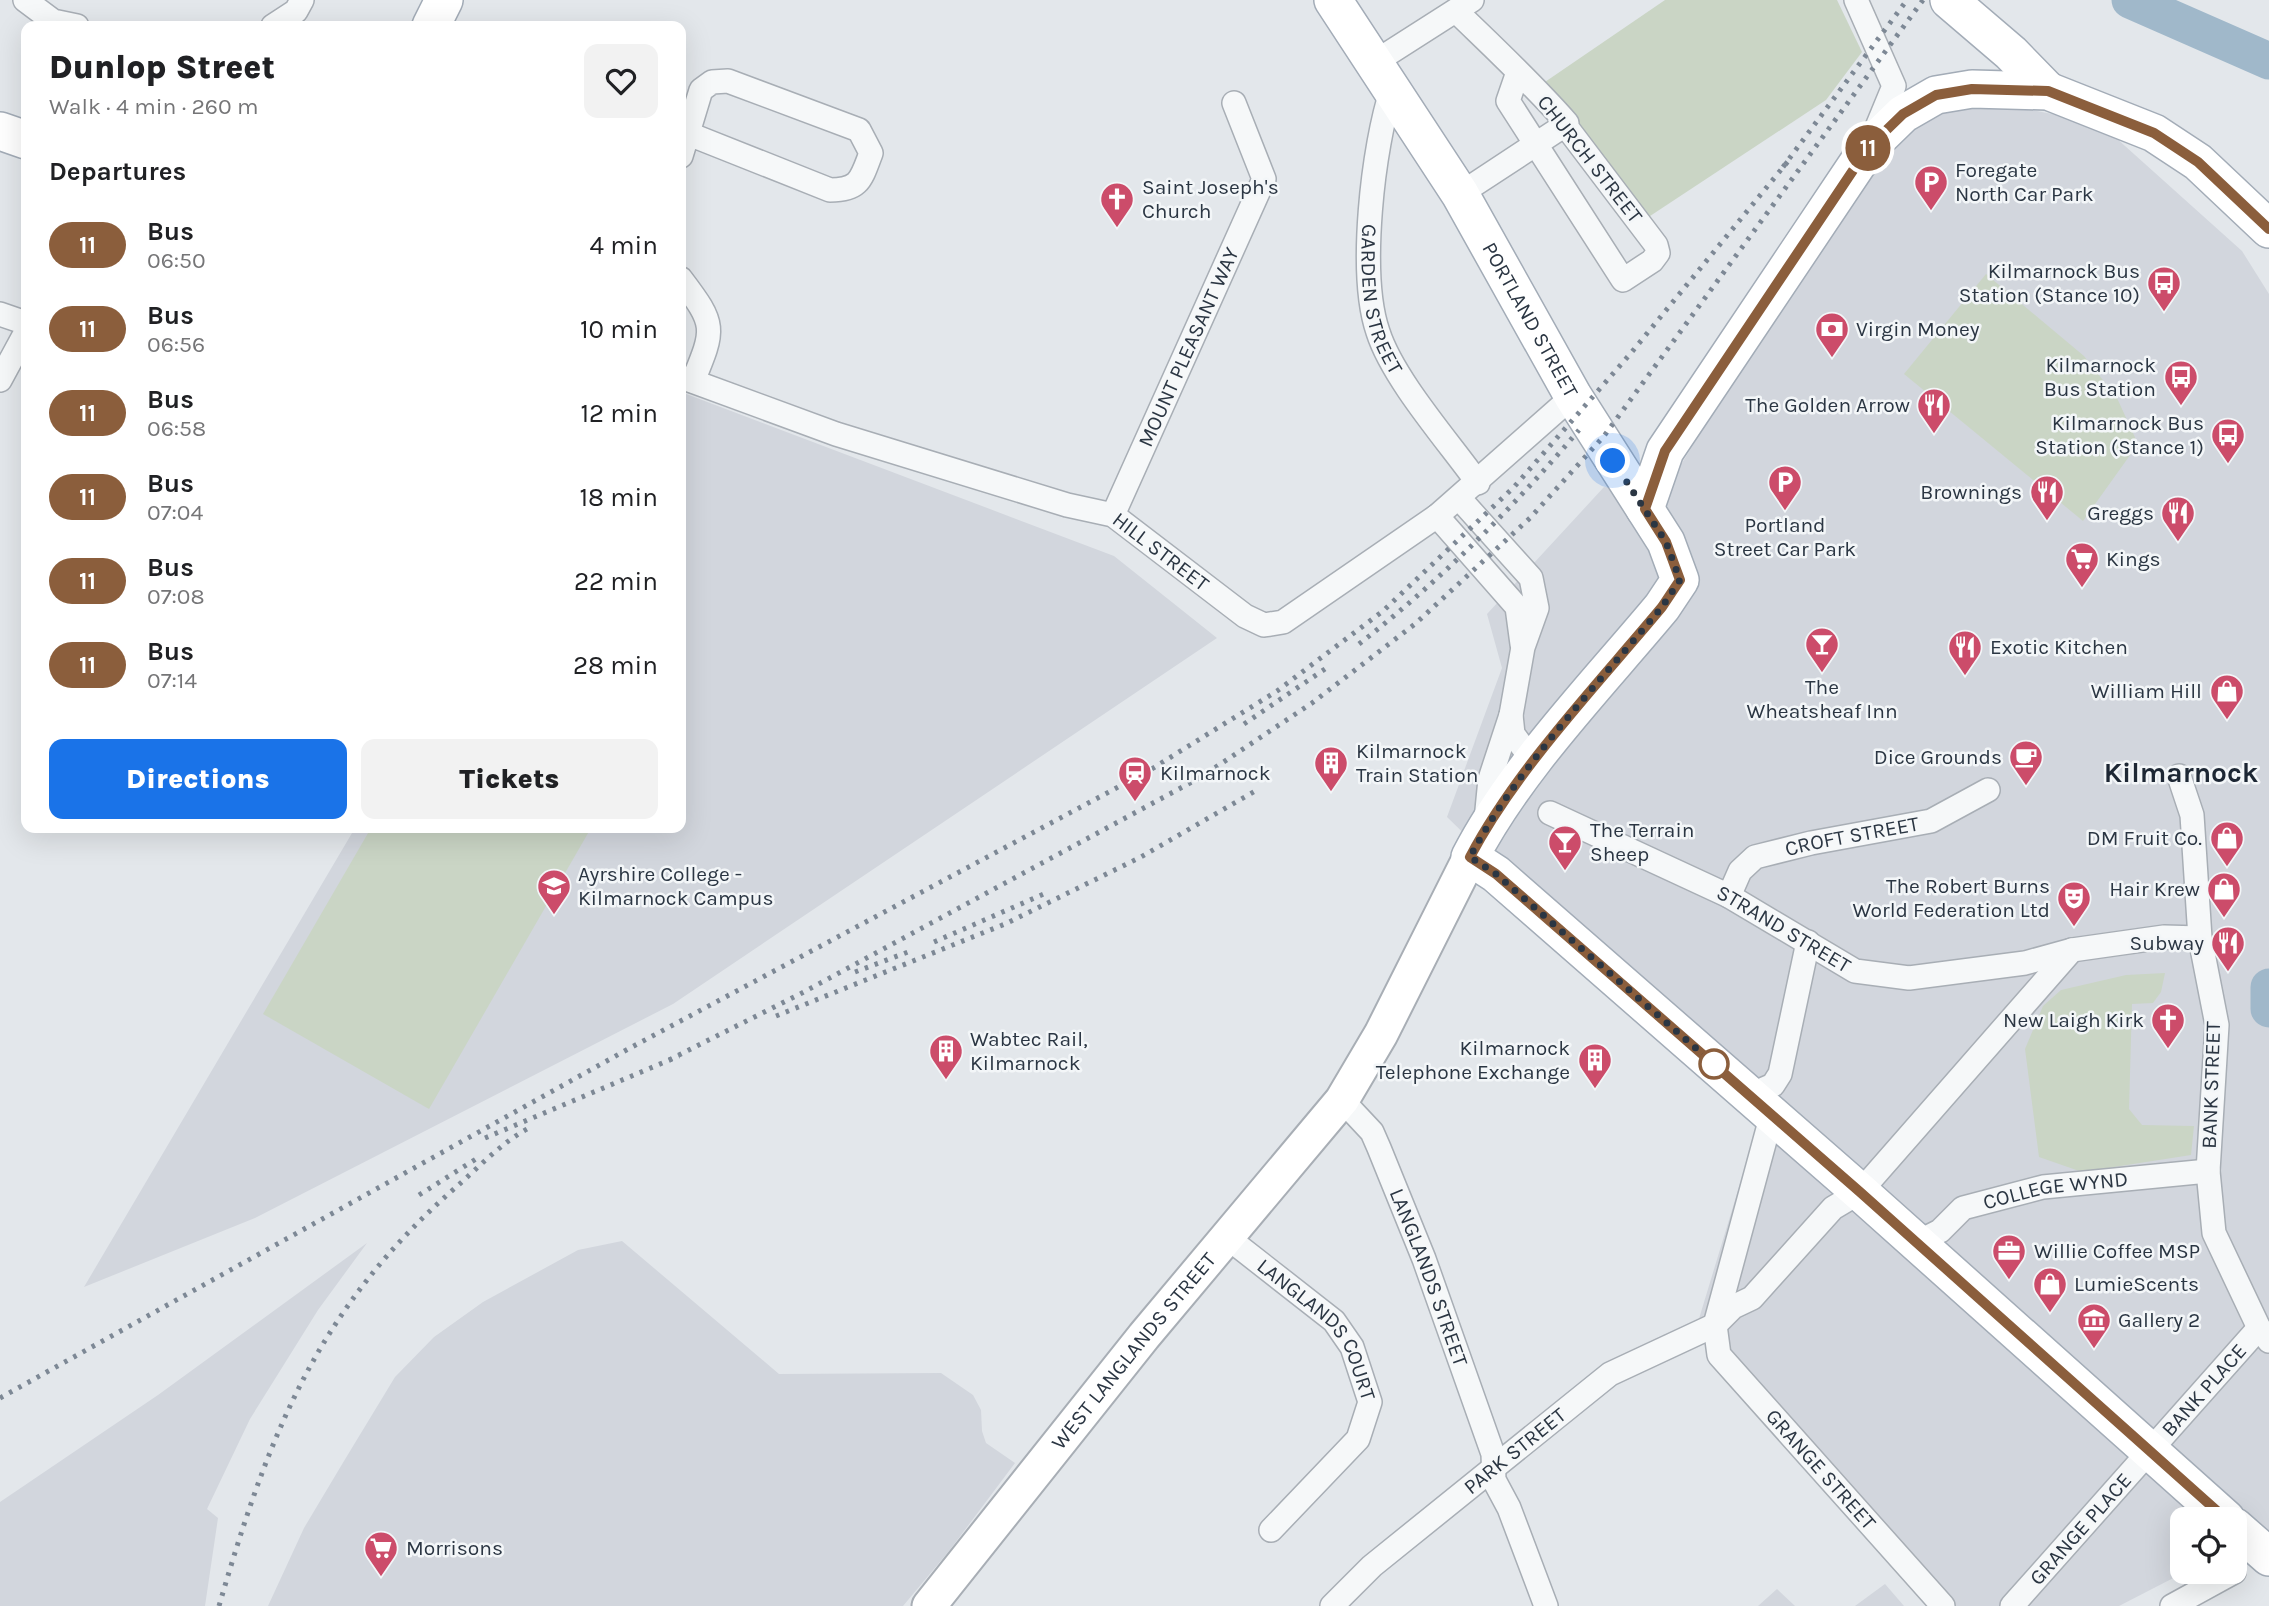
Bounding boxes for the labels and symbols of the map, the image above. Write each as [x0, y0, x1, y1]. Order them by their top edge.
street label: CHURCH STREET [1533, 90, 1648, 228]
line badge: 11 [1836, 125, 1899, 171]
place label: Foregate North Car Park [1955, 158, 2094, 206]
parking icon: Foregate North Car Park [1912, 163, 1950, 212]
place label: Saint Joseph's Church [1142, 175, 1279, 223]
church icon: Saint Joseph's Church [1098, 180, 1136, 229]
street label: GARDEN STREET [1357, 223, 1408, 379]
street label: PORTLAND STREET [1477, 238, 1584, 402]
street label: MOUNT PLEASANT WAY [1133, 243, 1244, 451]
place label: Kilmarnock Bus Station (Stance 10) [1959, 259, 2140, 307]
bus stop icon: Kilmarnock Bus Station (Stance 10) [2145, 264, 2183, 313]
bank icon: Virgin Money [1813, 310, 1851, 359]
place label: Virgin Money [1856, 317, 1980, 341]
place label: Kilmarnock Bus Station [2044, 353, 2156, 401]
bus stop icon: Kilmarnock Bus Station [2162, 358, 2200, 407]
restaurant icon: The Golden Arrow [1915, 386, 1953, 435]
place label: The Golden Arrow [1745, 393, 1910, 417]
place label: Kilmarnock Bus Station (Stance 1) [2035, 411, 2204, 459]
bus stop icon: Kilmarnock Bus Station (Stance 1) [2209, 416, 2247, 465]
your location [1595, 443, 1630, 478]
parking icon: Portland Street Car Park [1766, 463, 1804, 512]
restaurant icon: Brownings [2028, 473, 2066, 522]
place label: Brownings [1920, 480, 2022, 504]
restaurant icon: Greggs [2159, 494, 2197, 543]
place label: Greggs [2087, 501, 2154, 525]
street label: HILL STREET [1108, 507, 1214, 596]
place label: Portland Street Car Park [1714, 513, 1856, 561]
supermarket icon: Kings [2063, 540, 2101, 589]
place label: Kings [2106, 547, 2161, 571]
bar icon: The Wheatsheaf Inn [1803, 625, 1841, 674]
restaurant icon: Exotic Kitchen [1946, 628, 1984, 677]
place label: Exotic Kitchen [1990, 635, 2128, 659]
shop icon: William Hill [2208, 672, 2246, 721]
place label: The Wheatsheaf Inn [1746, 675, 1898, 723]
place label: William Hill [2091, 679, 2202, 703]
cafe icon: Dice Grounds [2007, 738, 2045, 787]
place label: Kilmarnock Train Station [1356, 739, 1479, 787]
building icon: Kilmarnock Train Station [1312, 744, 1350, 793]
place label: Dice Grounds [1874, 745, 2002, 769]
station icon: Kilmarnock [1116, 754, 1154, 803]
district label: Kilmarnock [2104, 756, 2259, 789]
place label: Kilmarnock [1160, 761, 1271, 785]
street label: CROFT STREET [1782, 811, 1921, 861]
place label: The Terrain Sheep [1590, 818, 1694, 866]
shop icon: DM Fruit Co. [2208, 819, 2246, 868]
bar icon: The Terrain Sheep [1546, 823, 1584, 872]
place label: DM Fruit Co. [2087, 826, 2202, 850]
place label: Ayrshire College - Kilmarnock Campus [578, 862, 774, 910]
school or university icon: Ayrshire College - Kilmarnock Campus [535, 867, 573, 916]
shop icon: Hair Krew [2205, 870, 2243, 919]
place label: The Robert Burns World Federation Ltd [1852, 874, 2050, 922]
place label: Hair Krew [2109, 877, 2200, 901]
theatre icon: The Robert Burns World Federation Ltd [2055, 879, 2093, 928]
street label: STRAND STREET [1713, 880, 1855, 978]
restaurant icon: Subway [2209, 924, 2247, 973]
place label: Subway [2130, 931, 2204, 955]
church icon: New Laigh Kirk [2149, 1001, 2187, 1050]
place label: New Laigh Kirk [2003, 1008, 2144, 1032]
street label: BANK STREET [2197, 1020, 2225, 1149]
place label: Wabtec Rail, Kilmarnock [970, 1027, 1088, 1075]
building icon: Wabtec Rail, Kilmarnock [927, 1032, 965, 1081]
place label: Kilmarnock Telephone Exchange [1376, 1036, 1570, 1084]
building icon: Kilmarnock Telephone Exchange [1576, 1041, 1614, 1090]
unlabelled marker [1699, 1049, 1729, 1079]
street label: COLLEGE WYND [1980, 1167, 2129, 1214]
street label: LANGLANDS STREET [1385, 1185, 1473, 1370]
office icon: Willie Coffee MSP [1990, 1232, 2028, 1281]
place label: Willie Coffee MSP [2034, 1239, 2200, 1263]
street label: WEST LANGLANDS STREET [1046, 1247, 1221, 1454]
street label: LANGLANDS COURT [1252, 1253, 1381, 1404]
shop icon: LumieScents [2031, 1265, 2069, 1314]
place label: LumieScents [2074, 1272, 2199, 1296]
museum icon: Gallery 2 [2075, 1301, 2113, 1350]
place label: Gallery 2 [2118, 1308, 2200, 1332]
street label: BANK PLACE [2157, 1339, 2251, 1441]
street label: PARK STREET [1459, 1402, 1571, 1499]
street label: GRANGE STREET [1761, 1404, 1881, 1535]
street label: GRANGE PLACE [2024, 1468, 2136, 1590]
supermarket icon: Morrisons [362, 1529, 400, 1578]
place label: Morrisons [406, 1536, 503, 1560]

